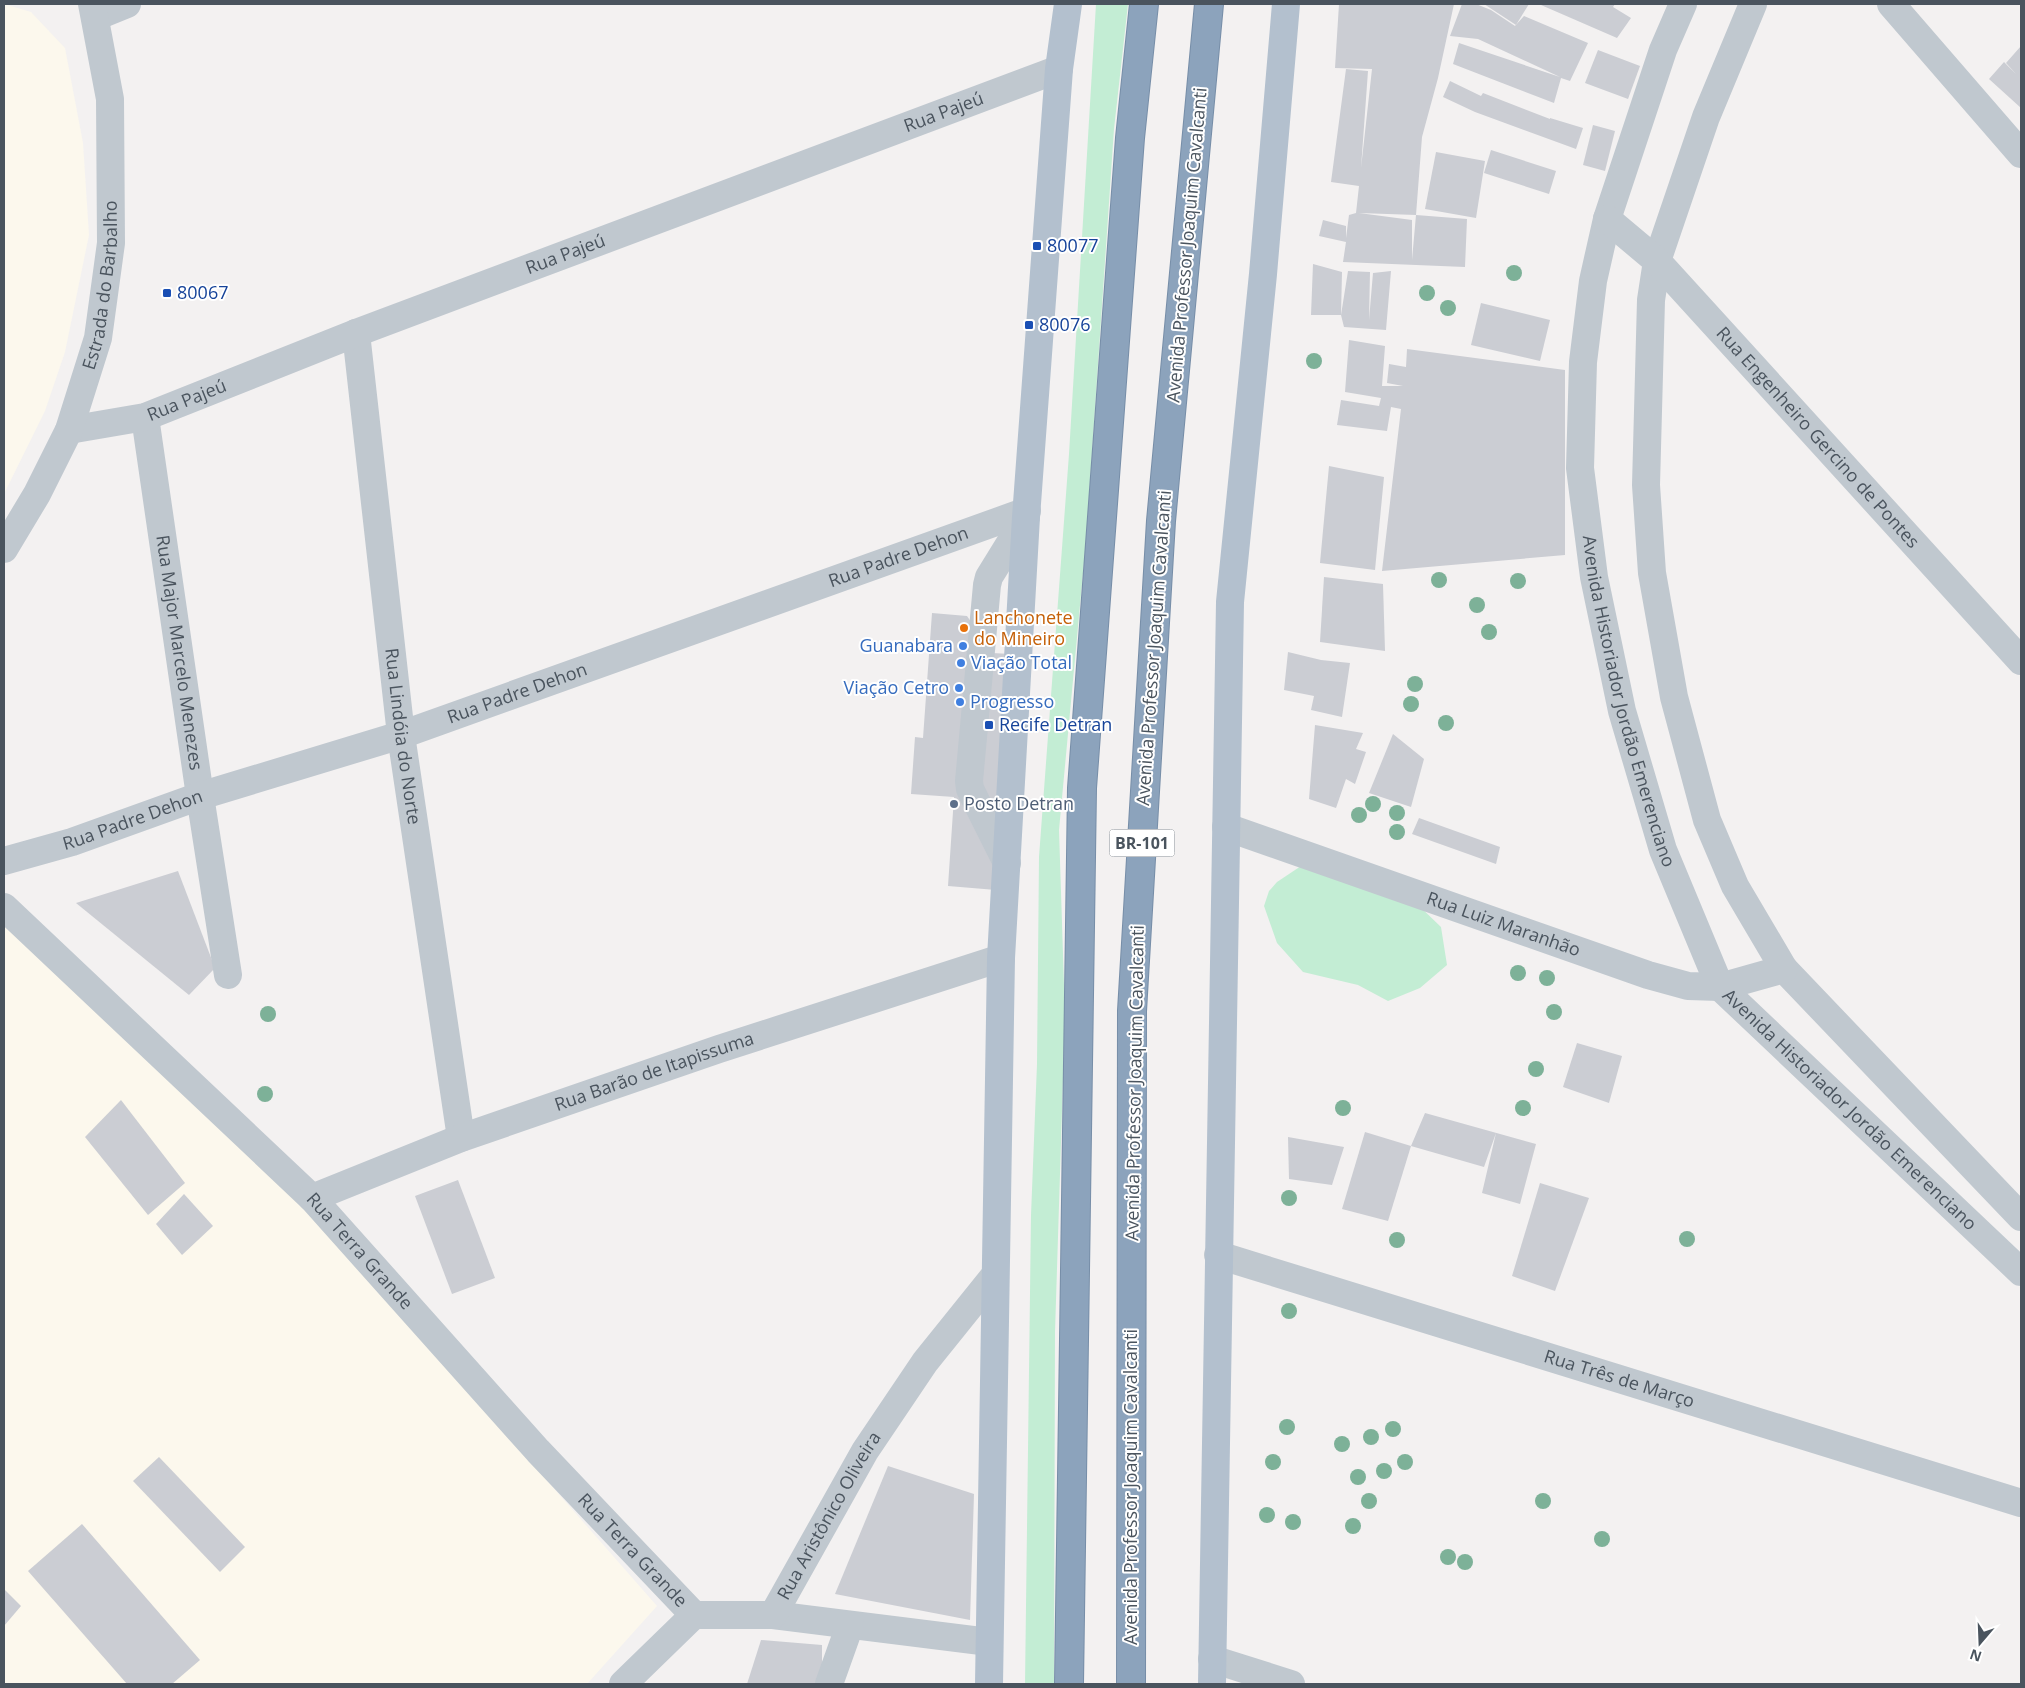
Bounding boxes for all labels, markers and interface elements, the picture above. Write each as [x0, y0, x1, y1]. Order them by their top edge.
street label: Rua Pajeú [900, 85, 987, 137]
street label: Avenida Professor Joaquim Cavalcanti [1160, 86, 1212, 403]
street label: Estrada do Barbalho [76, 200, 122, 373]
street label: Rua Pajeú [522, 227, 608, 279]
place label: 80077 [1047, 233, 1098, 257]
marker: 80077 [1031, 240, 1043, 252]
place label: 80067 [177, 280, 228, 304]
marker: 80067 [161, 287, 173, 299]
place label: 80076 [1039, 312, 1090, 336]
marker: 80076 [1023, 319, 1035, 331]
street label: Rua Engenheiro Gercino de Pontes [1711, 321, 1925, 553]
street label: Rua Pajeú [143, 373, 230, 426]
street label: Avenida Professor Joaquim Cavalcanti [1130, 489, 1176, 806]
street label: Rua Padre Dehon [825, 520, 971, 592]
street label: Rua Major Marcelo Menezes [151, 533, 209, 772]
street label: Avenida Historiador Jordão Emerenciano [1578, 534, 1682, 870]
place label: Lanchonete do Mineiro [974, 605, 1073, 650]
marker: Lanchonete do Mineiro [958, 622, 970, 634]
place label: Guanabara [859, 633, 953, 657]
marker: Guanabara [957, 640, 969, 652]
street label: Rua Lindóia do Norte [380, 647, 427, 826]
place label: Viação Total [971, 650, 1072, 674]
street label: Rua Padre Dehon [444, 656, 590, 729]
marker: Viação Total [955, 657, 967, 669]
place label: Viação Cetro [844, 675, 949, 699]
marker: Viação Cetro [953, 682, 965, 694]
place label: Progresso [970, 689, 1054, 713]
marker: Progresso [954, 696, 966, 708]
place label: Recife Detran [999, 712, 1112, 736]
marker: Recife Detran [983, 719, 995, 731]
street label: Rua Padre Dehon [60, 783, 205, 855]
place label: Posto Detran [964, 791, 1074, 815]
marker: Posto Detran [948, 798, 960, 810]
road number: BR-101 [1110, 830, 1174, 856]
street label: Rua Luiz Maranhão [1424, 885, 1584, 961]
street label: Avenida Professor Joaquim Cavalcanti [1119, 925, 1149, 1241]
street label: Avenida Historiador Jordão Emerenciano [1718, 983, 1982, 1235]
street label: Rua Barão de Itapissuma [551, 1026, 757, 1116]
street label: Rua Terra Grande [302, 1187, 419, 1314]
street label: Avenida Professor Joaquim Cavalcanti [1118, 1329, 1142, 1645]
street label: Rua Três de Março [1541, 1343, 1698, 1413]
street label: Rua Aristônico Oliveira [771, 1426, 886, 1604]
street label: Rua Terra Grande [573, 1487, 693, 1612]
north arrow [1955, 1618, 2005, 1668]
text: N [1967, 1645, 1984, 1667]

